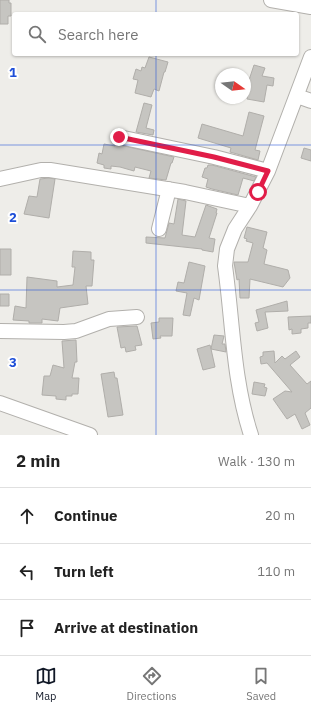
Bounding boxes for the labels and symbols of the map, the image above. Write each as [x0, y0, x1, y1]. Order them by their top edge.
text: 1 [9, 64, 17, 81]
north arrow [215, 68, 251, 104]
route end [110, 128, 128, 146]
route start [249, 183, 267, 201]
text: 2 [9, 209, 17, 226]
text: 3 [9, 354, 17, 371]

